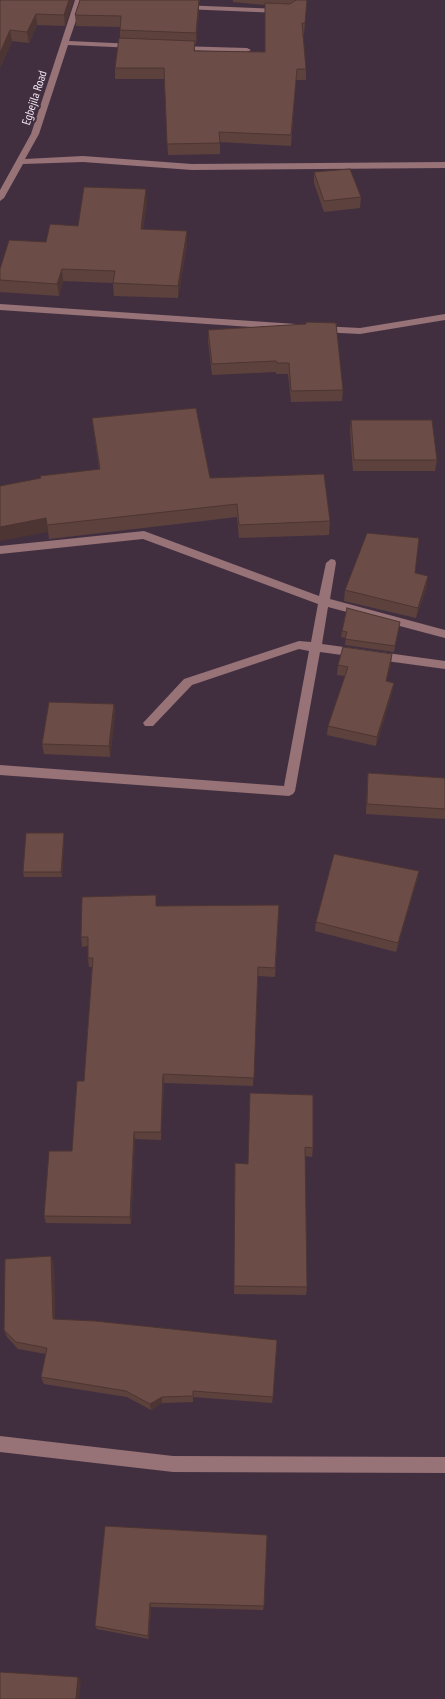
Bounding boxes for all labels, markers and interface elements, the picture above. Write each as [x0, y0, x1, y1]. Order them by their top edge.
street label: Egbejila Road [19, 69, 51, 127]

